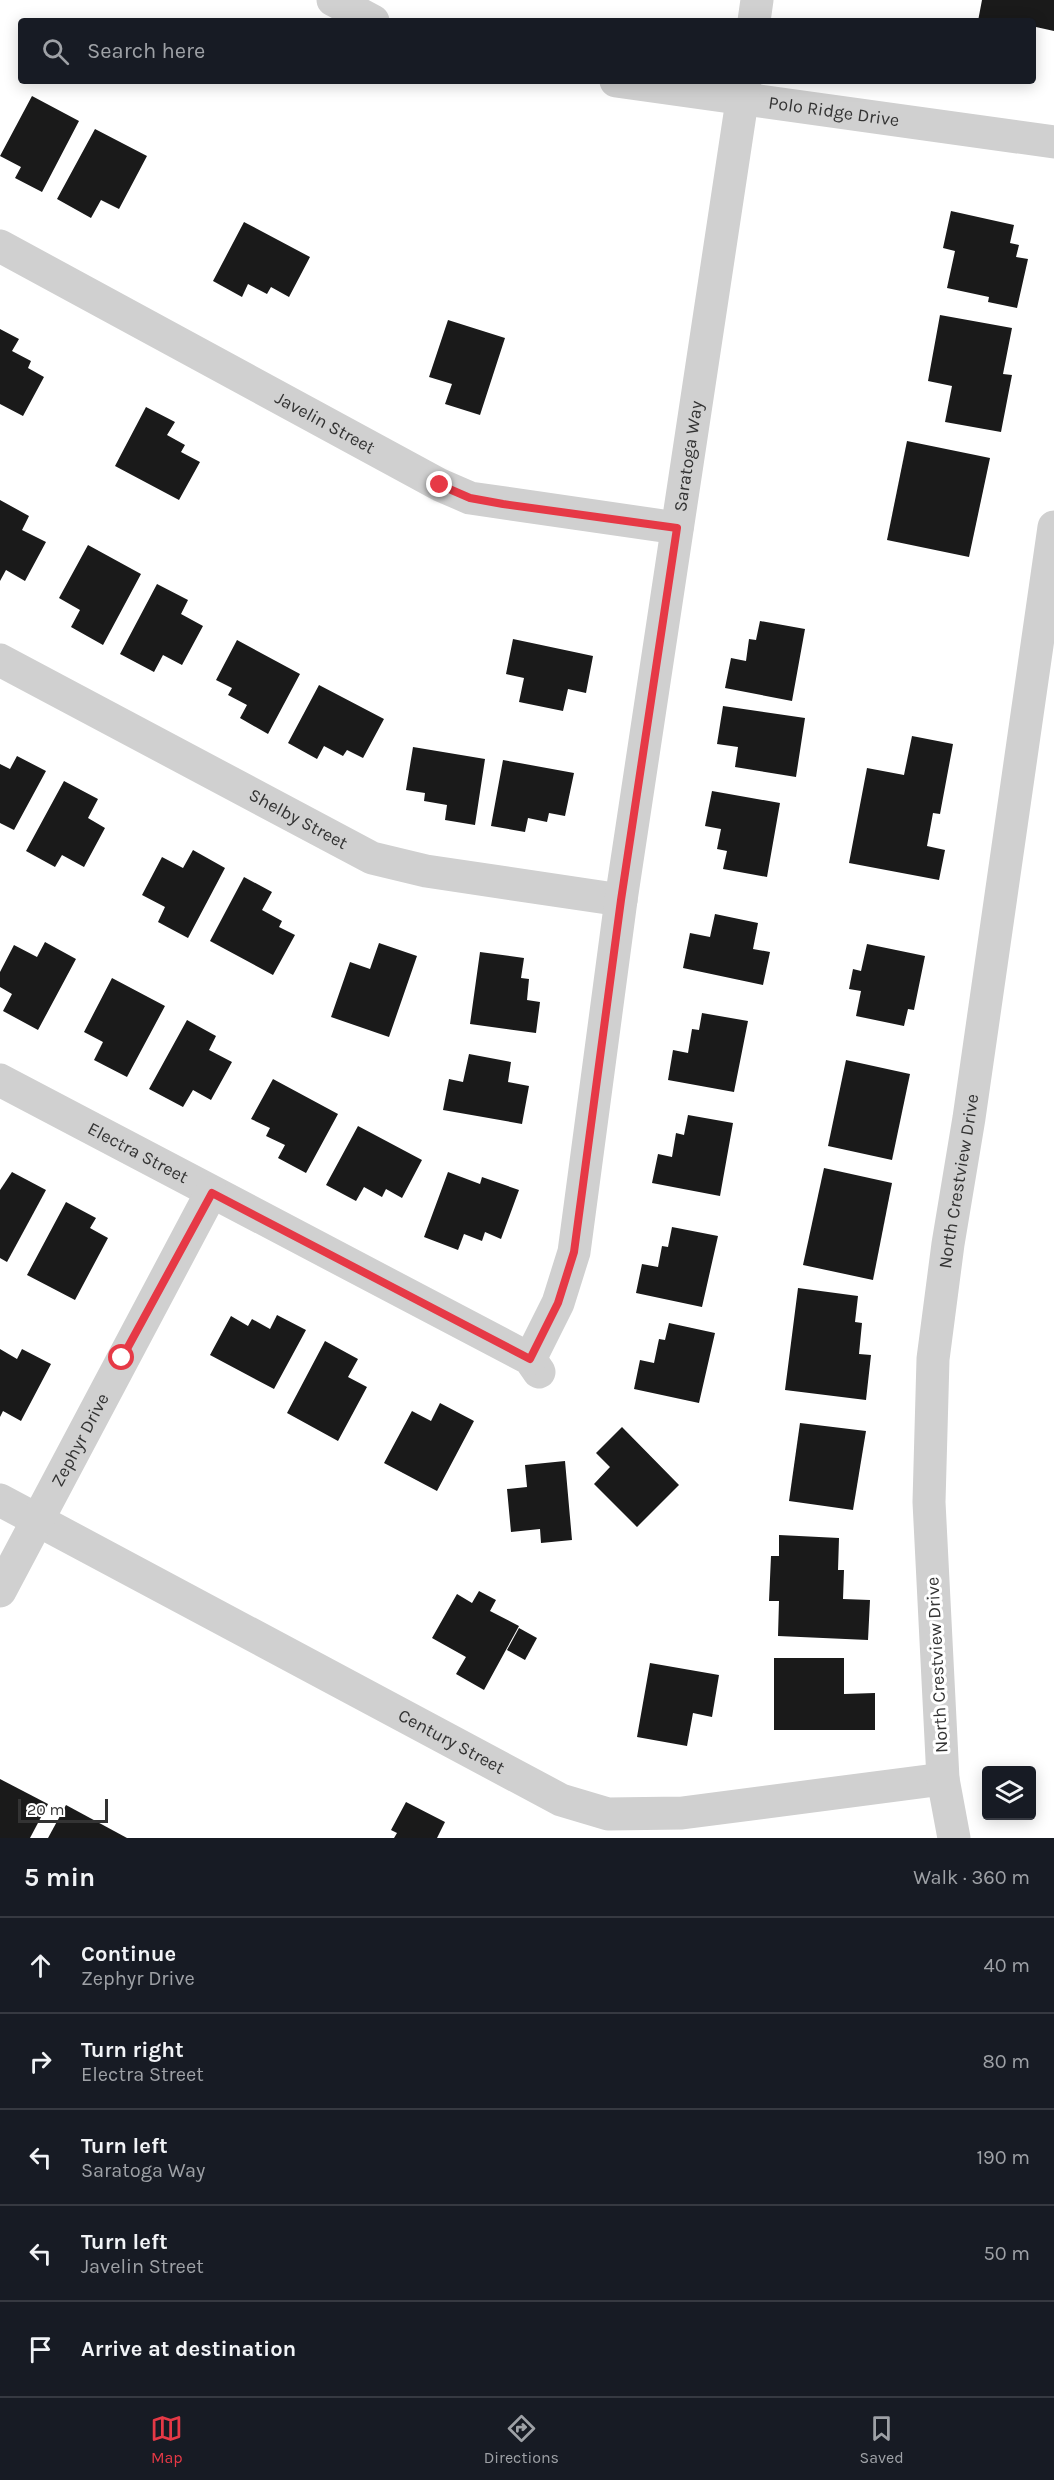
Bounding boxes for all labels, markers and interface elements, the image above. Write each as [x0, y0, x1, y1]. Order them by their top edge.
search box [18, 18, 1036, 84]
icon: search [39, 35, 72, 68]
text: Search here [87, 38, 205, 64]
street label: Polo Ridge Drive [767, 91, 901, 131]
street label: Javelin Street [271, 387, 379, 459]
street label: Saratoga Way [669, 399, 708, 513]
route end [426, 471, 452, 497]
street label: Shelby Street [245, 784, 352, 854]
street label: North Crestview Drive [934, 1092, 983, 1270]
street label: Electra Street [84, 1117, 192, 1188]
route start [108, 1344, 134, 1370]
street label: Zephyr Drive [46, 1389, 114, 1490]
street label: North Crestview Drive [921, 1576, 953, 1754]
street label: Century Street [394, 1704, 509, 1779]
map controls [982, 1766, 1036, 1820]
button: layers [982, 1766, 1036, 1820]
scale bar [18, 1796, 108, 1824]
text: 20 m [27, 1800, 65, 1819]
text: 5 min [24, 1862, 95, 1893]
text: Walk · 360 m [913, 1866, 1030, 1889]
text: Continue [81, 1941, 176, 1967]
icon: ahead [24, 1949, 57, 1982]
text: 40 m [984, 1954, 1030, 1977]
text: Zephyr Drive [81, 1967, 195, 1990]
text: Turn right [81, 2037, 184, 2063]
icon: right [24, 2045, 57, 2078]
text: 80 m [982, 2050, 1030, 2073]
text: Electra Street [81, 2063, 204, 2086]
text: Turn left [81, 2133, 168, 2159]
icon: left [24, 2141, 57, 2174]
text: 190 m [976, 2146, 1030, 2169]
text: Saratoga Way [81, 2159, 205, 2182]
text: Turn left [81, 2229, 168, 2255]
icon: left [24, 2237, 57, 2270]
text: 50 m [983, 2242, 1030, 2265]
text: Javelin Street [81, 2255, 204, 2278]
icon: arrive [24, 2333, 57, 2366]
text: Arrive at destination [81, 2336, 296, 2362]
tab: Map [150, 2412, 183, 2467]
tab: Directions [484, 2412, 559, 2467]
tab: Saved [860, 2412, 904, 2467]

